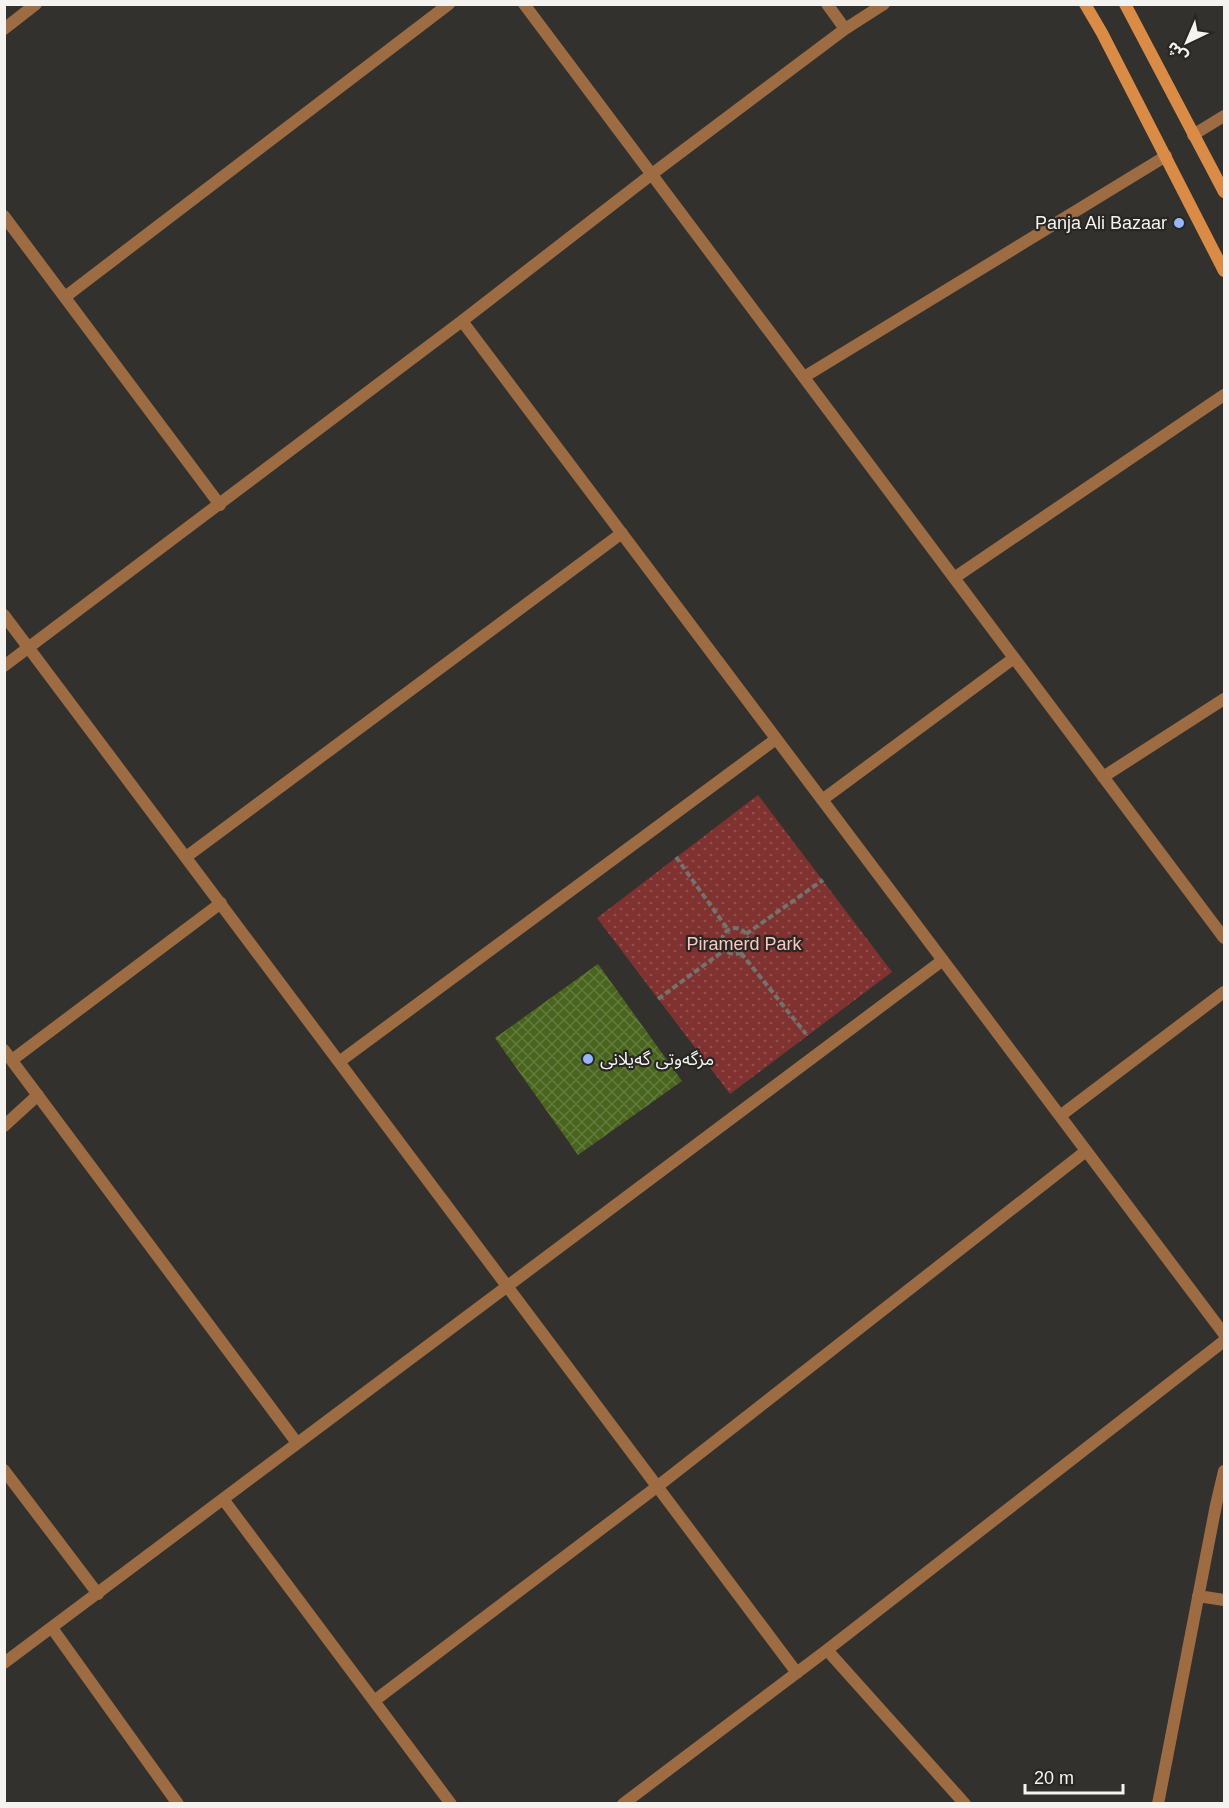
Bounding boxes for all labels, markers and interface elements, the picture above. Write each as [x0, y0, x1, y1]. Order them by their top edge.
north arrow [1157, 12, 1217, 72]
text: ش [1163, 38, 1191, 66]
place label: Panja Ali Bazaar [1035, 213, 1167, 233]
marker: Panja Ali Bazaar [1172, 216, 1186, 230]
park label: Piramerd Park [686, 934, 803, 954]
place label: مزگەوتی گەیلانی [600, 1049, 714, 1070]
marker: مزگەوتی گەیلانی [581, 1052, 595, 1066]
scale bar [1025, 1757, 1122, 1795]
text: 20 m [1034, 1768, 1074, 1788]

